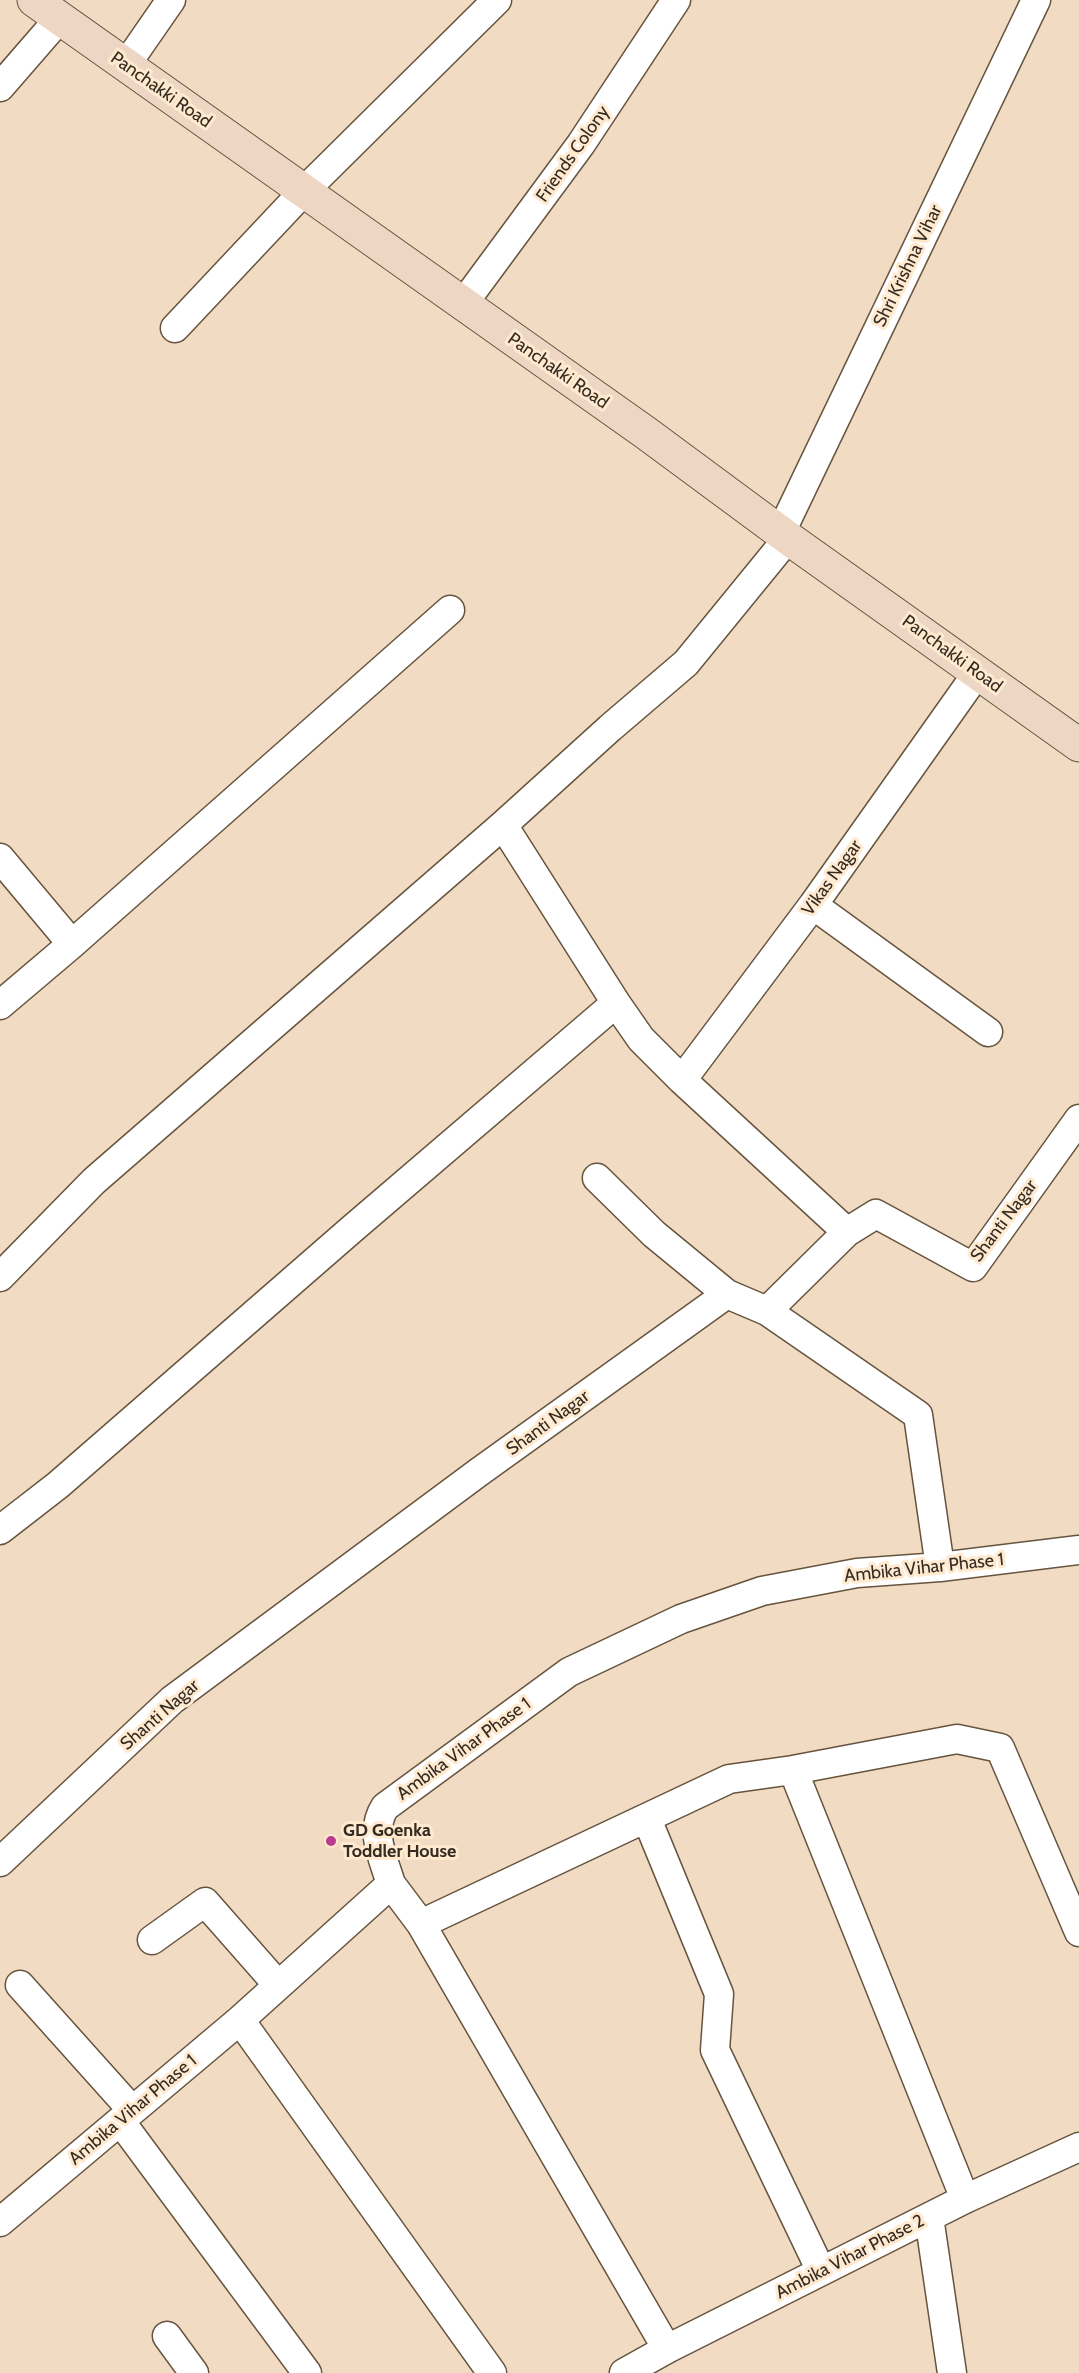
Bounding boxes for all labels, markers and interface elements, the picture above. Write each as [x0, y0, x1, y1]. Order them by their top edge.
street label: Panchakki Road [106, 47, 216, 133]
street label: Friends Colony [532, 102, 614, 206]
street label: Shri Krishna Vihar [869, 201, 947, 331]
street label: Panchakki Road [503, 328, 613, 414]
street label: Panchakki Road [898, 610, 1006, 698]
street label: Vikas Nagar [797, 836, 867, 920]
street label: Shanti Nagar [966, 1176, 1042, 1266]
street label: Shanti Nagar [502, 1386, 594, 1460]
street label: Ambika Vihar Phase 1 [843, 1549, 1005, 1587]
street label: Shanti Nagar [116, 1675, 204, 1755]
street label: Ambika Vihar Phase 1 [393, 1693, 535, 1805]
place label: GD Goenka Toddler House [343, 1820, 456, 1862]
marker: GD Goenka Toddler House [324, 1834, 338, 1848]
street label: Ambika Vihar Phase 1 [65, 2050, 201, 2170]
street label: Ambika Vihar Phase 2 [772, 2210, 928, 2304]

